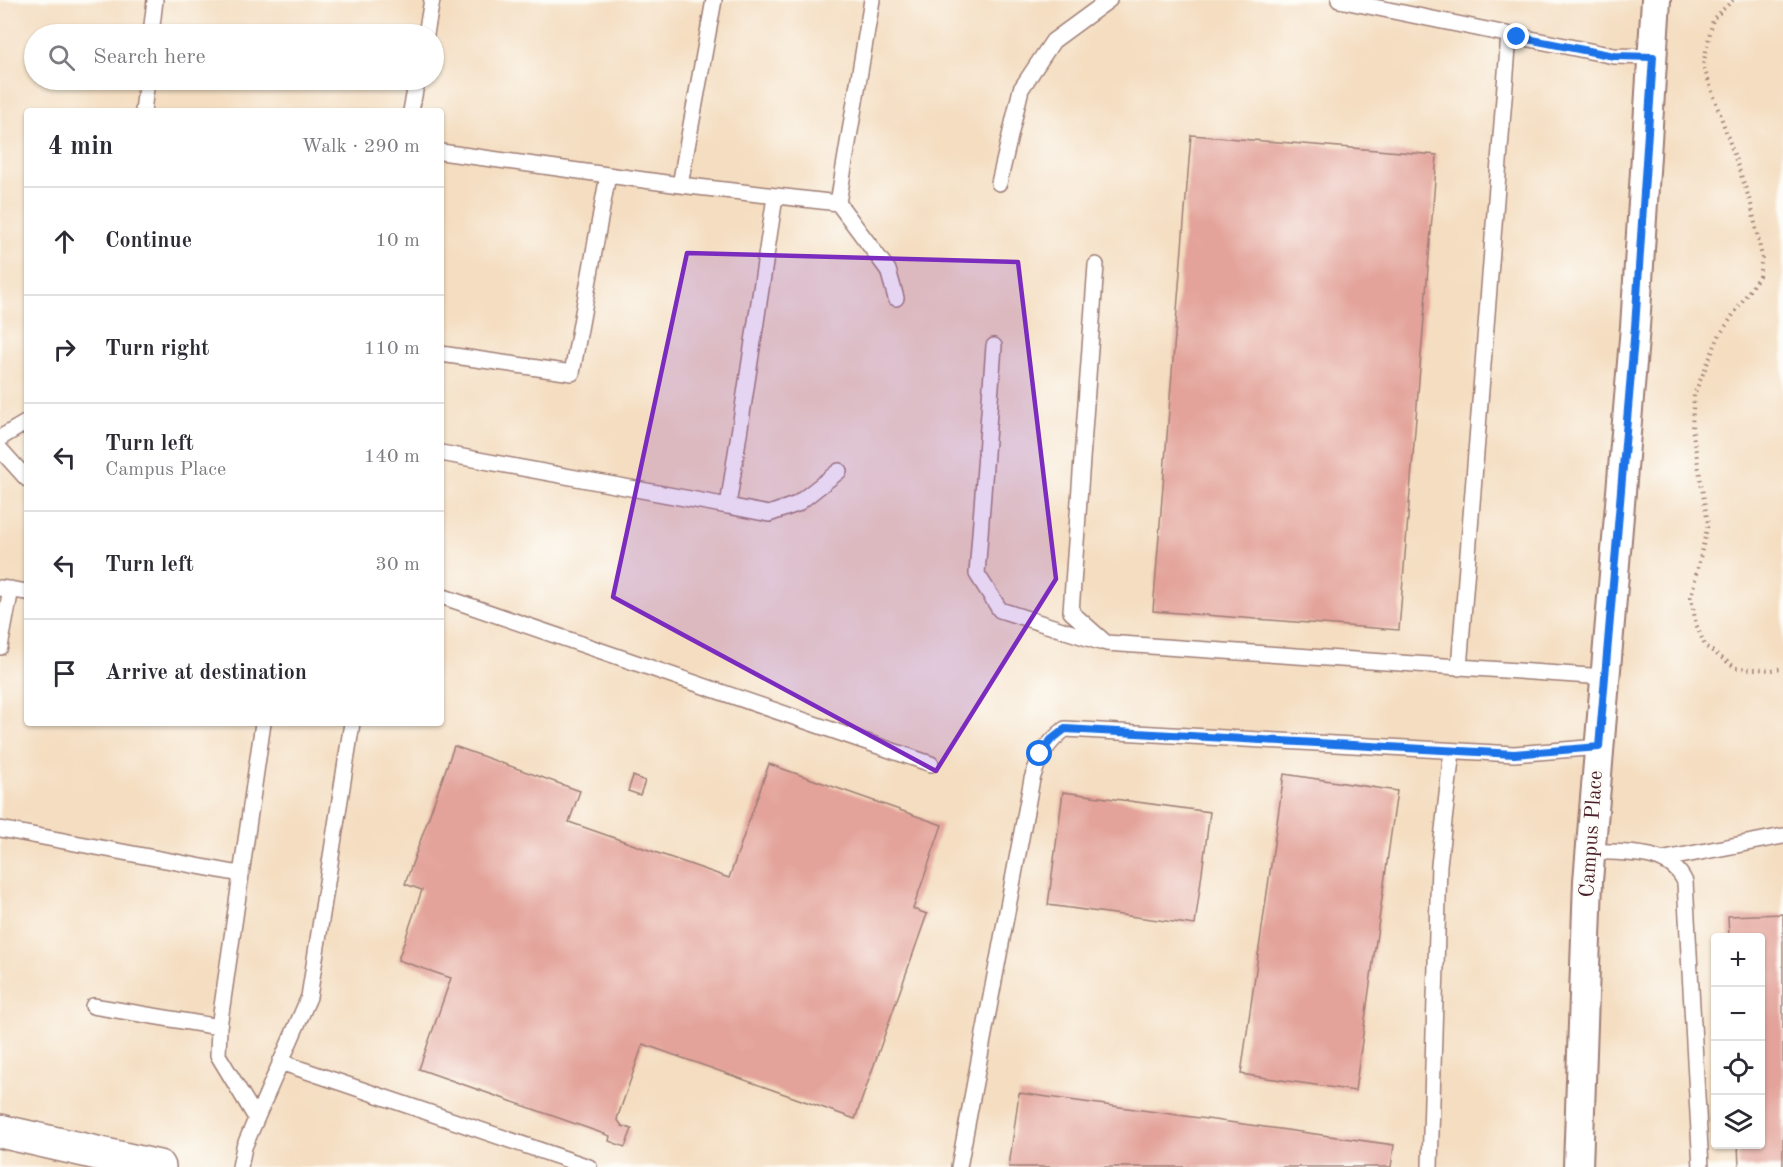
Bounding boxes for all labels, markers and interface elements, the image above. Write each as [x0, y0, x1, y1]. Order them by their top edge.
route end [1503, 23, 1529, 49]
search box [24, 24, 444, 90]
icon: search [45, 41, 78, 74]
text: Search here [93, 46, 206, 68]
text: 4 min [48, 134, 113, 160]
text: Walk · 290 m [301, 137, 420, 157]
icon: ahead [48, 225, 81, 258]
text: Continue [105, 230, 192, 252]
text: 10 m [375, 231, 420, 251]
icon: right [48, 333, 81, 366]
text: Turn right [105, 338, 209, 360]
text: 110 m [364, 339, 420, 359]
text: Turn left [105, 433, 194, 455]
icon: left [48, 441, 81, 474]
text: 140 m [364, 447, 420, 467]
text: Campus Place [105, 460, 226, 480]
icon: left [48, 549, 81, 582]
text: Turn left [105, 554, 194, 576]
text: 30 m [375, 555, 420, 575]
icon: arrive [48, 657, 81, 690]
text: Arrive at destination [105, 662, 307, 684]
route start [1026, 740, 1052, 766]
street label: Campus Place [1577, 770, 1607, 898]
map controls [1711, 933, 1765, 1149]
button: + [1711, 933, 1765, 987]
button: − [1711, 987, 1765, 1041]
button: locate [1711, 1041, 1765, 1095]
button: layers [1711, 1095, 1765, 1149]

